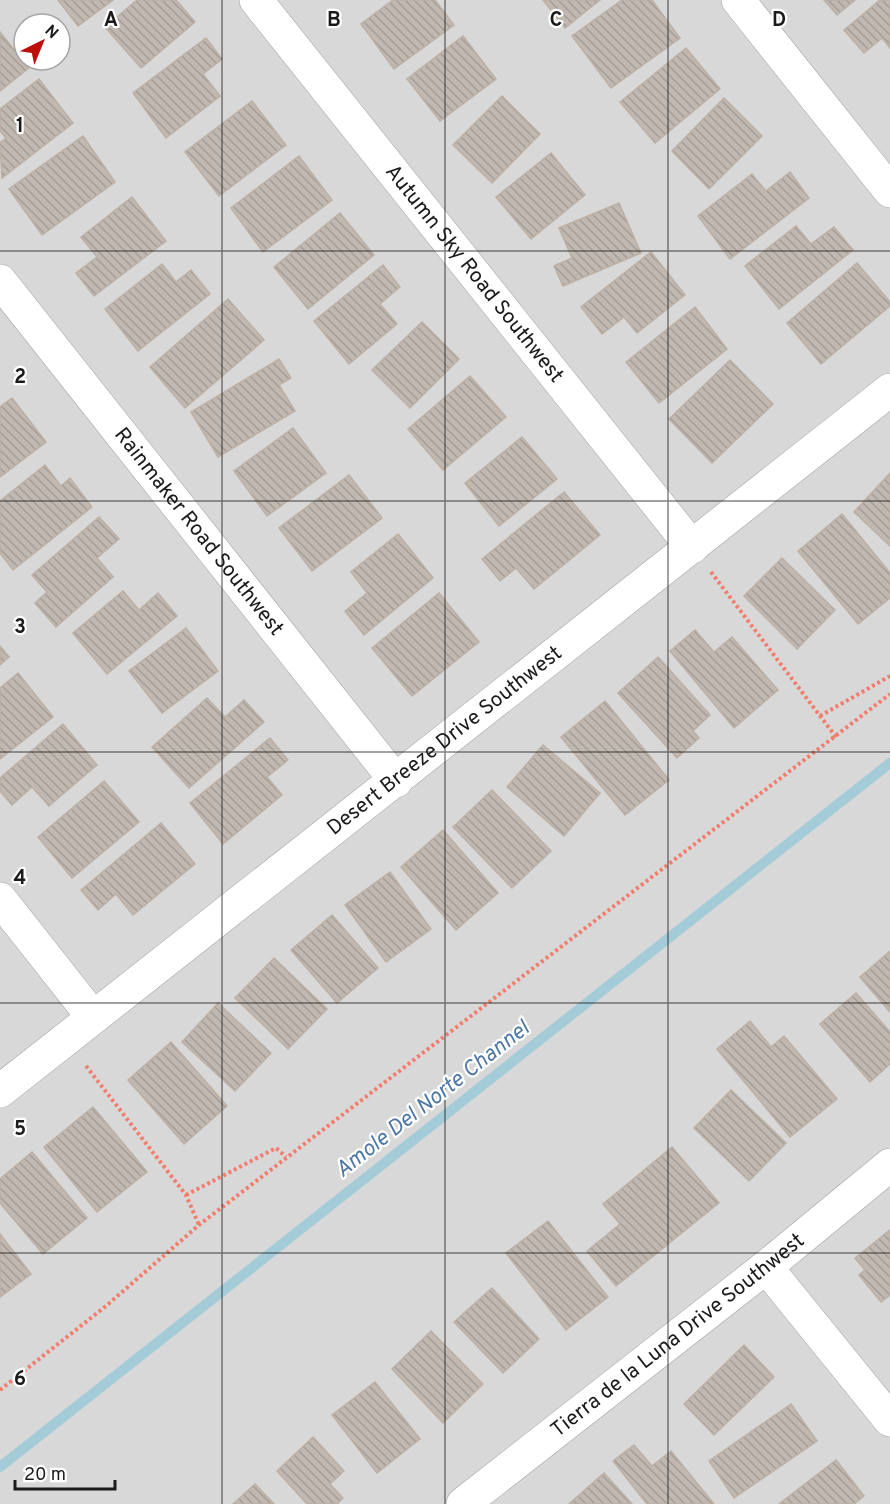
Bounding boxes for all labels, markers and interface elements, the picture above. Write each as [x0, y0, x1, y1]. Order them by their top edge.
text: A [104, 8, 118, 34]
text: B [327, 8, 341, 34]
text: C [550, 8, 562, 34]
text: D [772, 8, 786, 34]
north arrow [12, 12, 72, 72]
text: N [40, 21, 62, 44]
text: 1 [16, 114, 24, 140]
street label: Autumn Sky Road Southwest [379, 159, 569, 388]
text: 2 [14, 365, 26, 391]
street label: Rainmaker Road Southwest [108, 422, 289, 642]
text: 3 [14, 615, 26, 641]
street label: Desert Breeze Drive Southwest [322, 640, 568, 842]
text: 4 [14, 866, 26, 892]
water label: Amole Del Norte Channel [330, 1015, 537, 1184]
text: 5 [14, 1117, 26, 1143]
street label: Tierra de la Luna Drive Southwest [546, 1227, 810, 1444]
text: 6 [14, 1367, 26, 1393]
scale bar [15, 1453, 116, 1491]
text: 20 m [24, 1464, 66, 1487]

